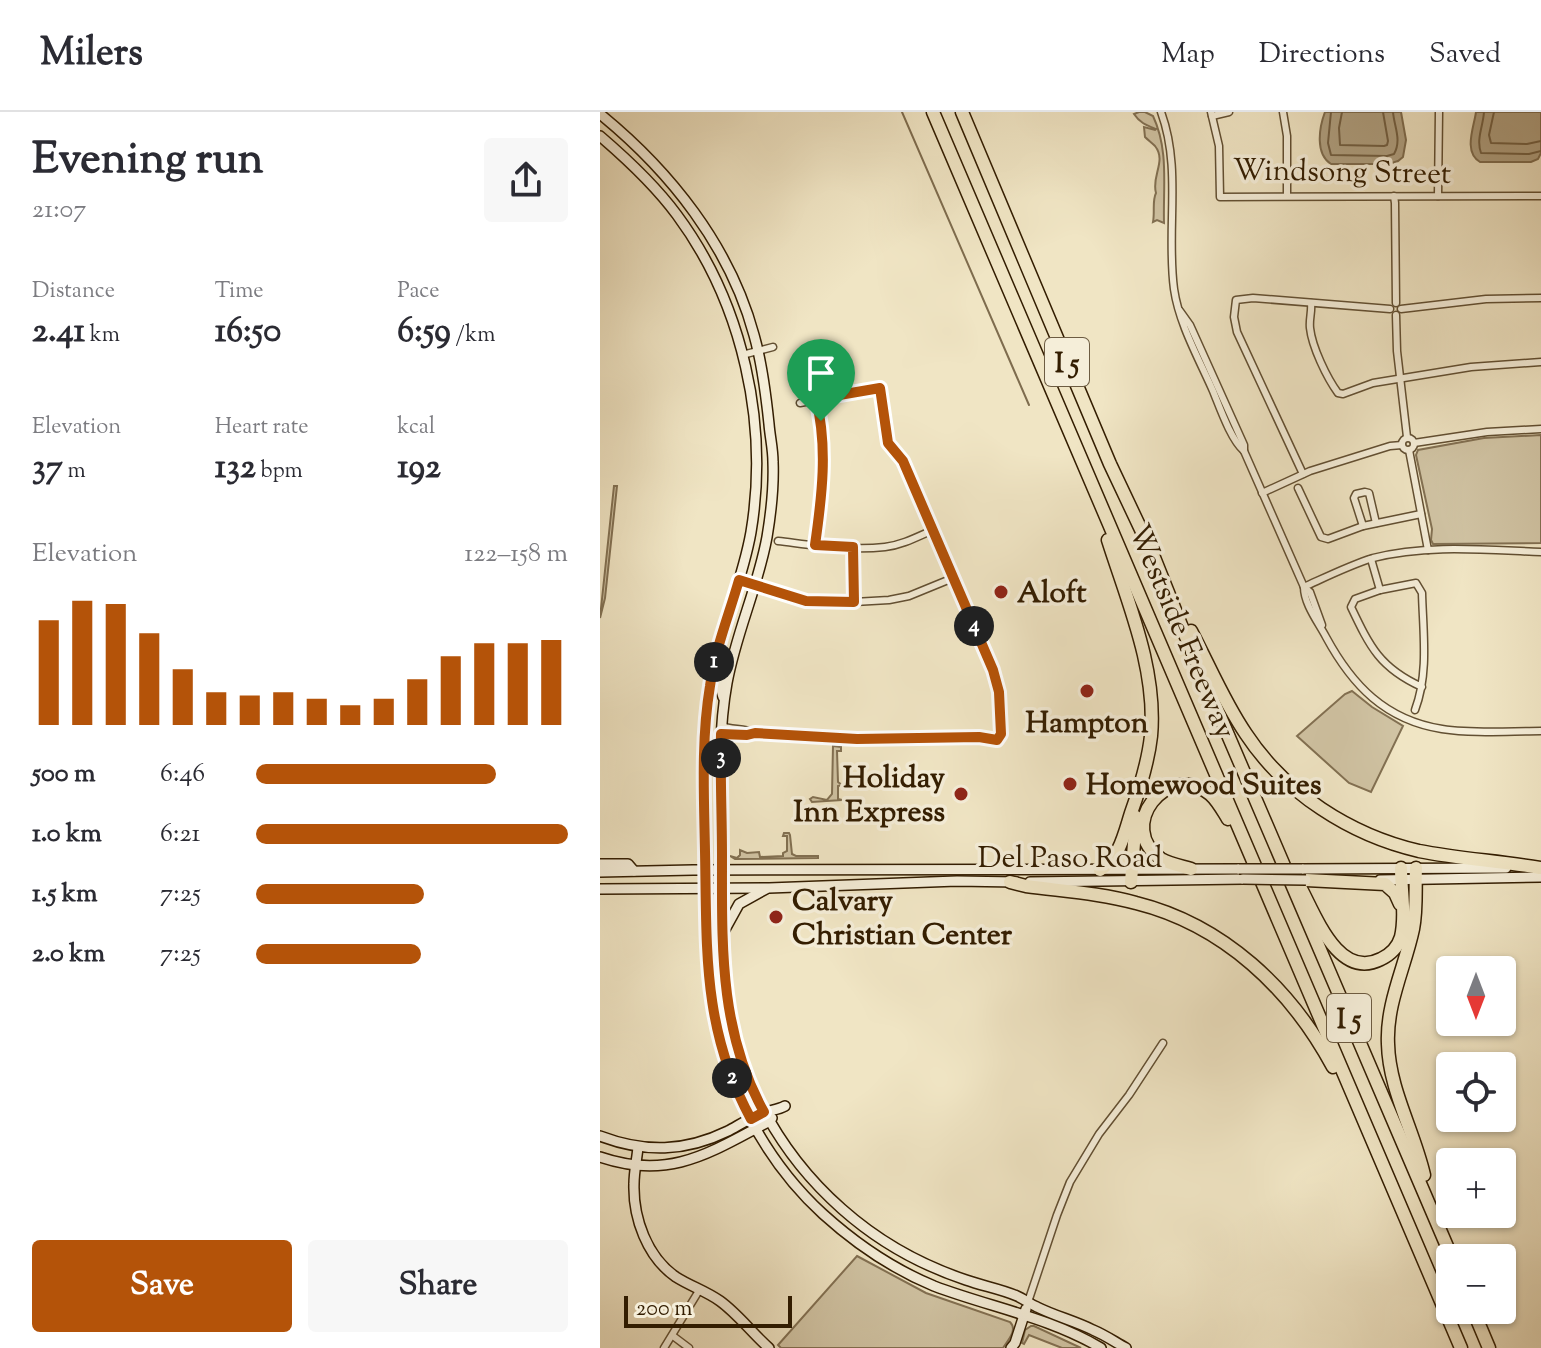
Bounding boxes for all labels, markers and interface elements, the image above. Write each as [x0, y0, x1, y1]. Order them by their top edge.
text: Milers [40, 28, 143, 82]
text: Map [1161, 35, 1215, 75]
text: Directions [1259, 35, 1385, 75]
text: Saved [1429, 35, 1501, 75]
text: Evening run [32, 130, 264, 193]
button: share [484, 138, 568, 222]
street label: Windsong Street [1232, 150, 1452, 197]
text: 21:07 [32, 192, 86, 229]
text: Distance [32, 276, 115, 308]
text: Time [215, 276, 264, 308]
text: Pace [397, 276, 439, 308]
text: 2.41 [32, 308, 85, 357]
text: 16:50 [215, 308, 281, 357]
text: 6:59 [397, 308, 451, 357]
text: km [85, 320, 120, 352]
text: /km [451, 320, 495, 352]
road number: I 5 [1045, 338, 1089, 386]
pin [787, 339, 855, 421]
icon: arrive [799, 351, 843, 395]
text: Elevation [32, 412, 121, 444]
text: Heart rate [215, 412, 309, 444]
text: kcal [397, 412, 435, 444]
text: 37 [32, 444, 63, 493]
text: 132 [215, 444, 256, 493]
text: 192 [397, 444, 441, 493]
text: m [63, 456, 86, 488]
text: bpm [256, 456, 303, 488]
street label: Westside Freeway [1116, 518, 1245, 746]
text: Elevation [32, 536, 137, 573]
text: 122–158 m [464, 536, 568, 573]
place label: Aloft [1017, 573, 1087, 616]
marker: Aloft [992, 583, 1010, 601]
pin: 4 [954, 606, 994, 646]
text: 4 [968, 610, 980, 642]
pin: 1 [694, 642, 734, 682]
text: 1 [710, 646, 718, 678]
marker: Hampton [1078, 682, 1096, 700]
place label: Hampton [1026, 703, 1149, 746]
pin: 3 [701, 738, 741, 778]
text: 3 [717, 742, 725, 774]
text: 500 m [32, 756, 95, 793]
text: 6:46 [160, 756, 205, 793]
place label: Holiday Inn Express [794, 758, 945, 835]
place label: Homewood Suites [1086, 765, 1322, 808]
marker: Homewood Suites [1061, 775, 1079, 793]
marker: Holiday Inn Express [952, 785, 970, 803]
text: 1.0 km [32, 816, 102, 853]
text: 6:21 [160, 816, 200, 853]
street label: Del Paso Road [978, 838, 1162, 881]
text: 1.5 km [32, 876, 98, 913]
text: 7:25 [160, 876, 201, 913]
place label: Calvary Christian Center [792, 881, 1013, 958]
marker: Calvary Christian Center [767, 908, 785, 926]
text: 2.0 km [32, 936, 105, 973]
text: 7:25 [160, 936, 201, 973]
north arrow [1436, 956, 1516, 1036]
map controls [1436, 956, 1516, 1324]
road number: I 5 [1327, 994, 1371, 1042]
button: locate [1436, 1052, 1516, 1132]
pin: 2 [712, 1058, 752, 1098]
text: 2 [727, 1062, 737, 1094]
button: + [1436, 1148, 1516, 1228]
button: Save [32, 1240, 292, 1332]
button: Share [308, 1240, 568, 1332]
button: − [1436, 1244, 1516, 1324]
scale bar [624, 1292, 792, 1328]
text: 200 m [636, 1294, 692, 1326]

